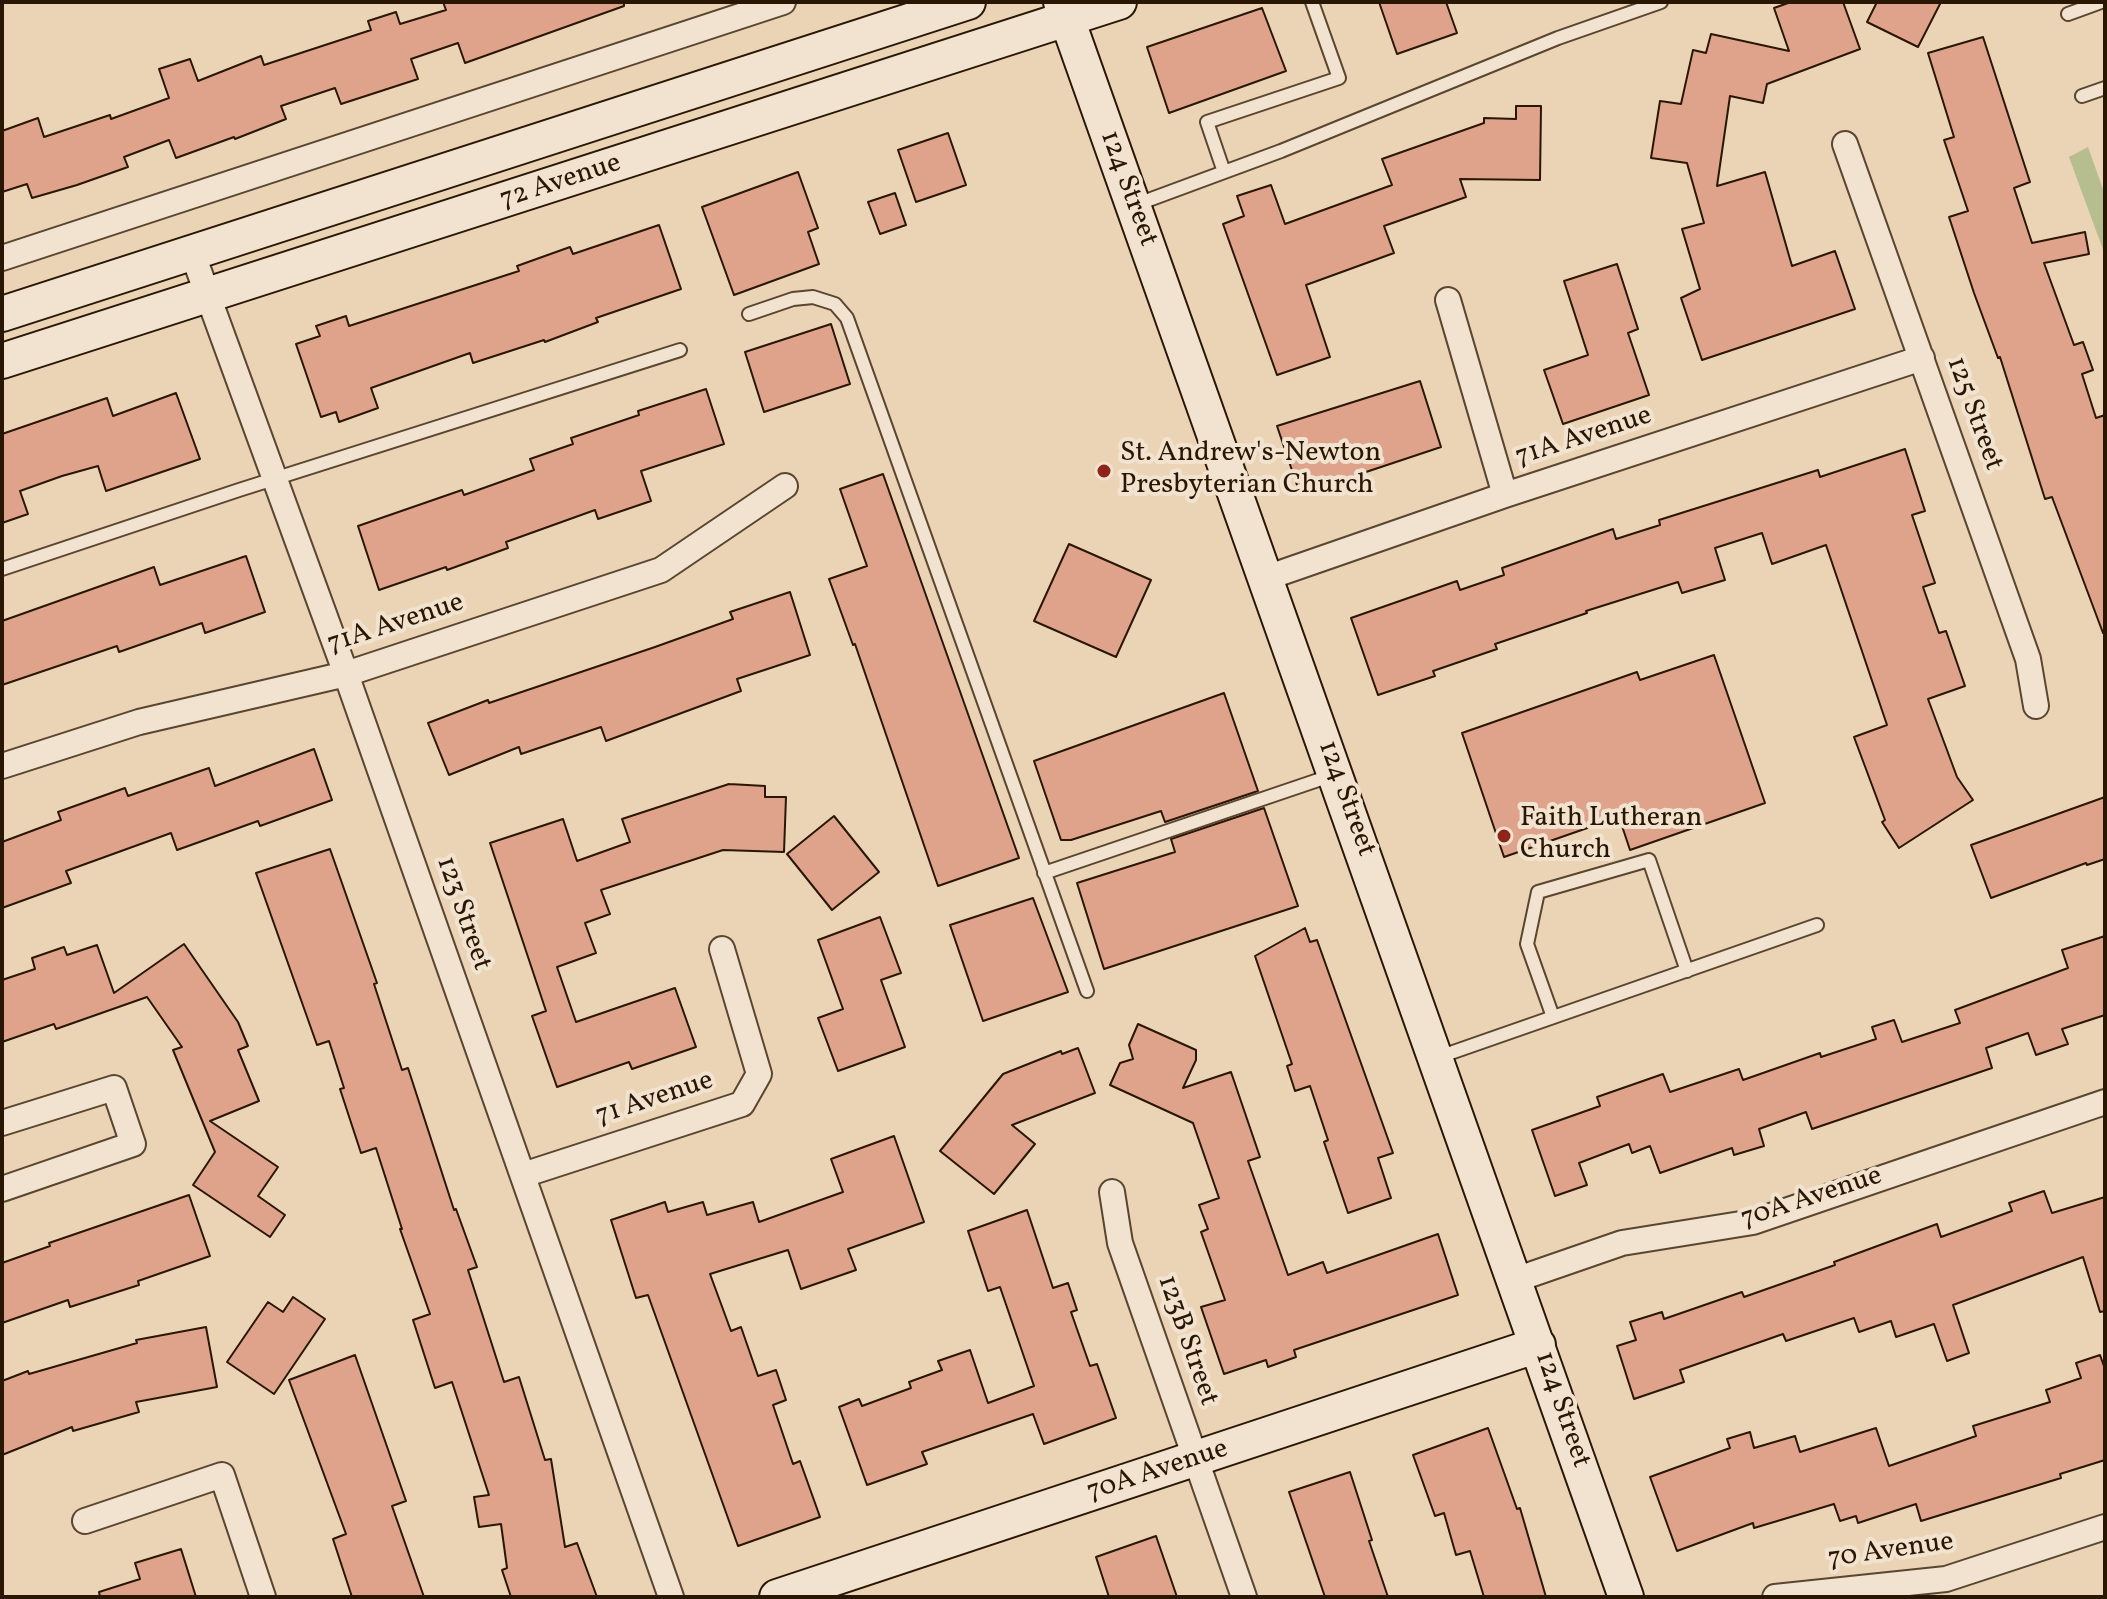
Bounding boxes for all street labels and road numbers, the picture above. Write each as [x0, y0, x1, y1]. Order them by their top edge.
street label: 124 Street [1091, 127, 1163, 251]
street label: 72 Avenue [496, 148, 626, 218]
street label: 125 Street [1937, 353, 2009, 475]
street label: 71A Avenue [1512, 400, 1656, 476]
street label: 71A Avenue [324, 587, 468, 663]
street label: 124 Street [1309, 737, 1381, 861]
street label: 123 Street [427, 853, 497, 975]
street label: 71 Avenue [592, 1065, 718, 1135]
street label: 70A Avenue [1737, 1160, 1887, 1238]
street label: 123B Street [1148, 1271, 1224, 1411]
street label: 124 Street [1525, 1347, 1597, 1473]
street label: 70A Avenue [1083, 1433, 1233, 1511]
street label: 70 Avenue [1826, 1527, 1956, 1577]

